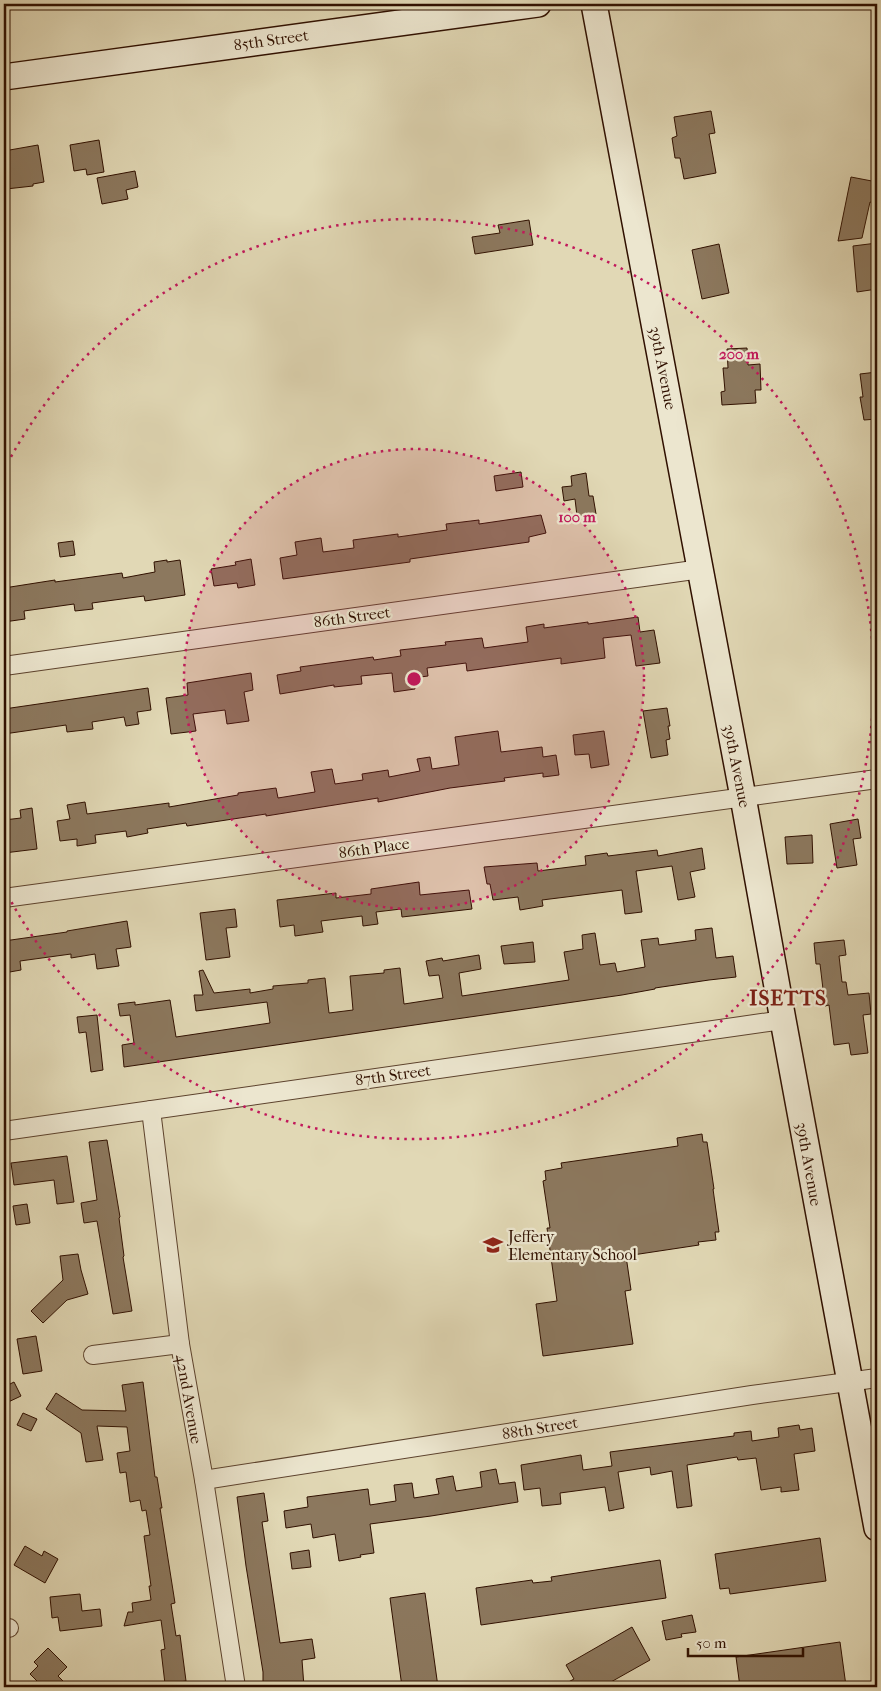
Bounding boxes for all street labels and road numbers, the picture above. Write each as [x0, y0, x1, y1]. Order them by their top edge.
street label: 85th Street [232, 25, 310, 55]
street label: 39th Avenue [646, 325, 680, 411]
street label: 86th Street [313, 602, 392, 632]
street label: 39th Avenue [720, 723, 754, 809]
street label: 86th Place [337, 834, 411, 862]
street label: 87th Street [354, 1060, 432, 1090]
street label: 39th Avenue [792, 1121, 826, 1207]
street label: 42nd Avenue [172, 1353, 206, 1445]
street label: 88th Street [501, 1413, 580, 1443]

